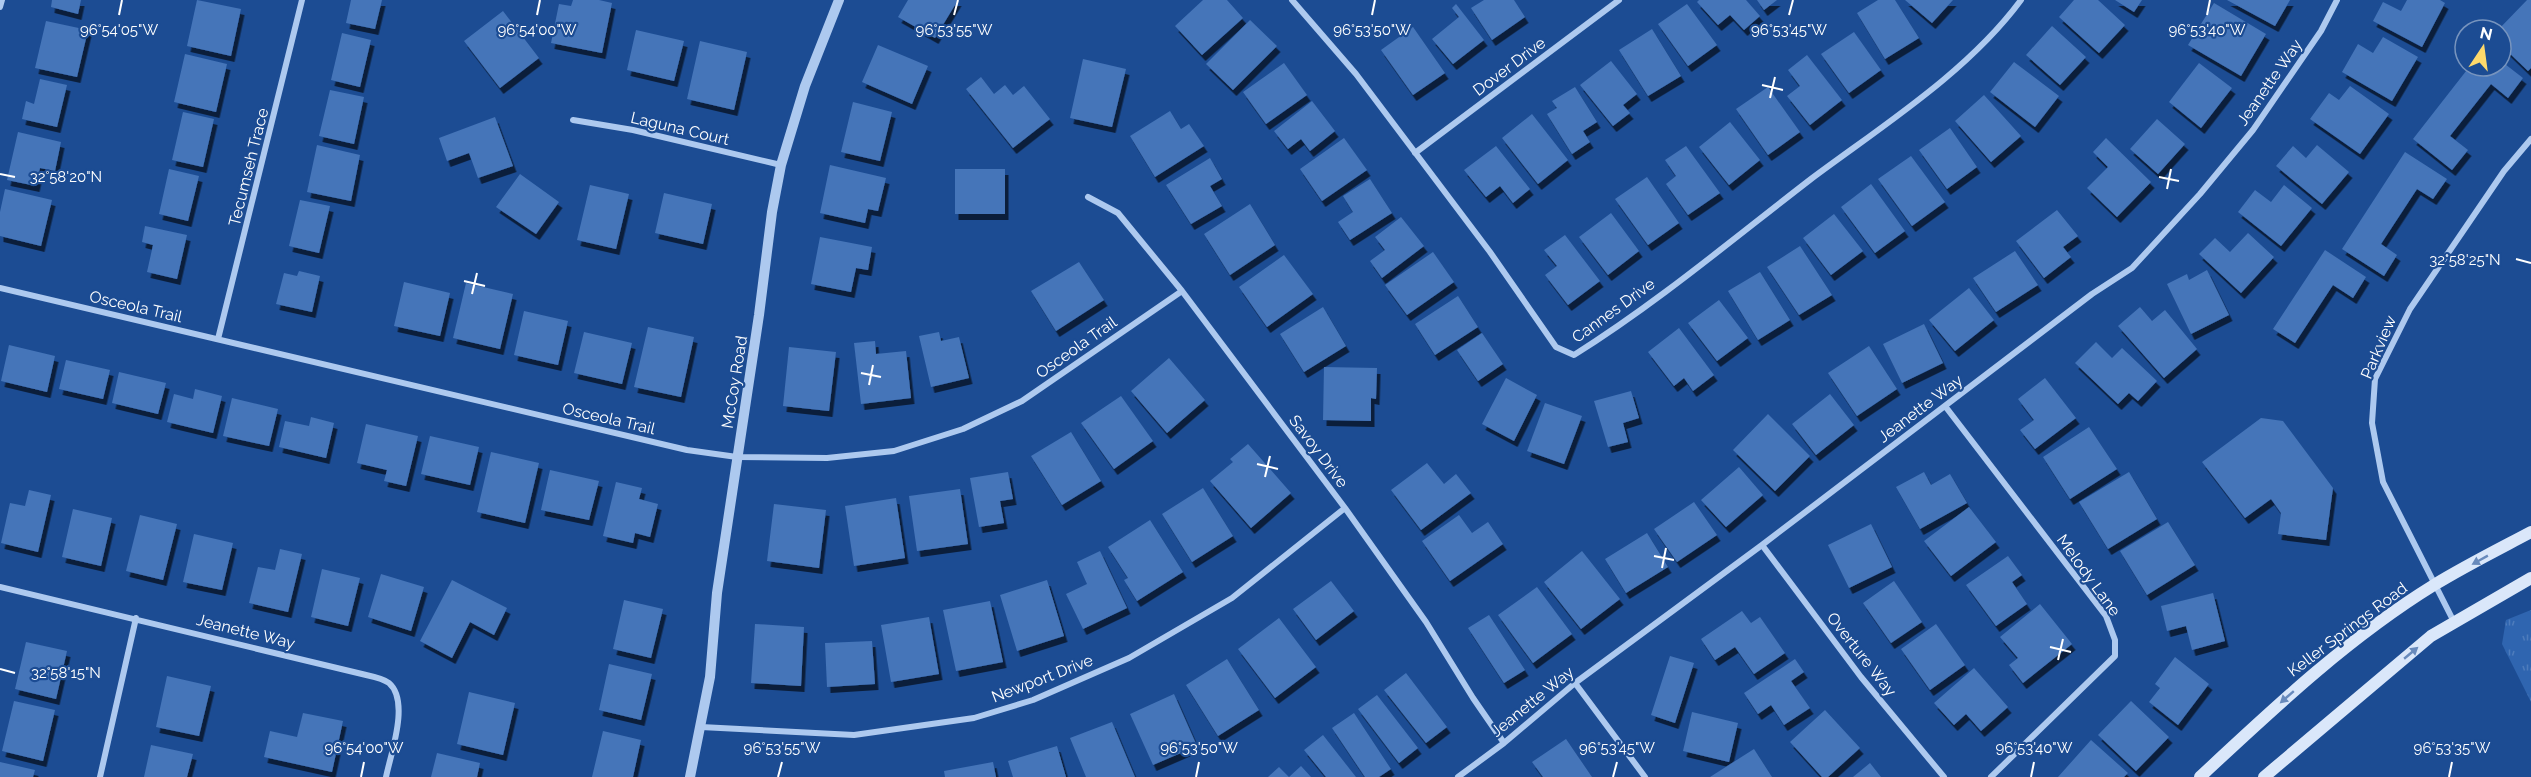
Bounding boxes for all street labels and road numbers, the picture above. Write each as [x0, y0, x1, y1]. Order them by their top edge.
street label: Dover Drive [1469, 33, 1549, 100]
street label: Jeanette Way [2233, 35, 2306, 129]
street label: Tecumseh Trace [225, 106, 272, 228]
street label: Laguna Court [629, 108, 732, 149]
street label: Cannes Drive [1568, 274, 1658, 347]
street label: Osceola Trail [88, 287, 185, 327]
street label: Osceola Trail [1032, 312, 1121, 382]
street label: Parkview [2357, 313, 2400, 382]
street label: McCoy Road [718, 334, 751, 430]
street label: Jeanette Way [1874, 370, 1967, 446]
street label: Osceola Trail [561, 399, 658, 439]
street label: Savoy Drive [1285, 411, 1352, 491]
street label: Melody Lane [2053, 531, 2125, 620]
street label: Keller Springs Road [2284, 578, 2411, 681]
street label: Overture Way [1823, 608, 1901, 700]
street label: Jeanette Way [195, 610, 297, 653]
street label: Newport Drive [989, 650, 1096, 707]
street label: Jeanette Way [1487, 662, 1578, 741]

